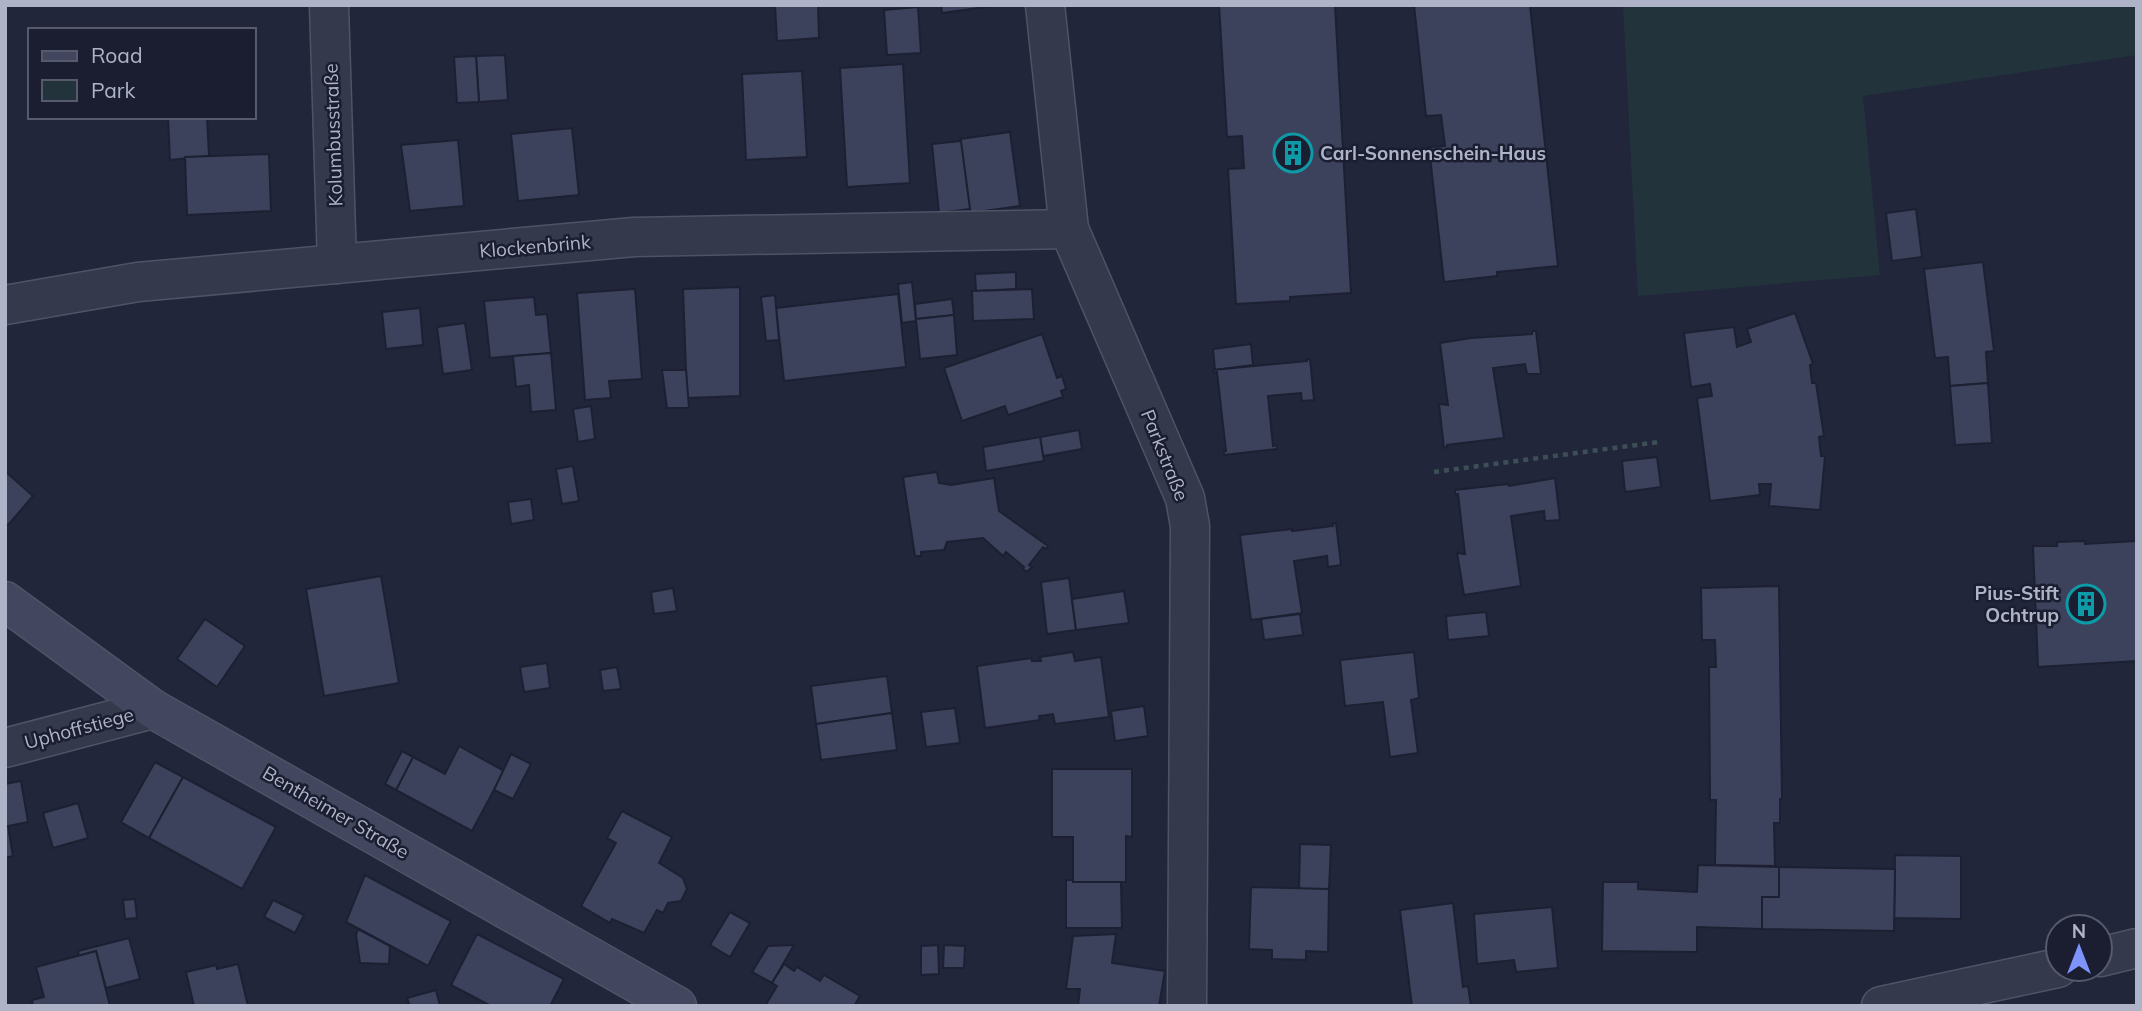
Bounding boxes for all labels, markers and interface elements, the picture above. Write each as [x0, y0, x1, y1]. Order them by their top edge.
legend [28, 28, 256, 119]
text: Road [91, 42, 142, 68]
street label: Kolumbusstraße [319, 63, 347, 207]
text: Park [91, 77, 135, 103]
building icon: Carl-Sonnenschein-Haus [1272, 132, 1314, 174]
place label: Carl-Sonnenschein-Haus [1320, 141, 1546, 165]
street label: Klockenbrink [478, 229, 592, 263]
street label: Parkstraße [1136, 406, 1194, 504]
place label: Pius-Stift Ochtrup [1975, 581, 2059, 627]
building icon: Pius-Stift Ochtrup [2065, 583, 2107, 625]
street label: Uphoffstiege [22, 702, 136, 754]
street label: Bentheimer Straße [259, 760, 413, 864]
north arrow [2044, 913, 2114, 983]
text: N [2072, 919, 2086, 943]

